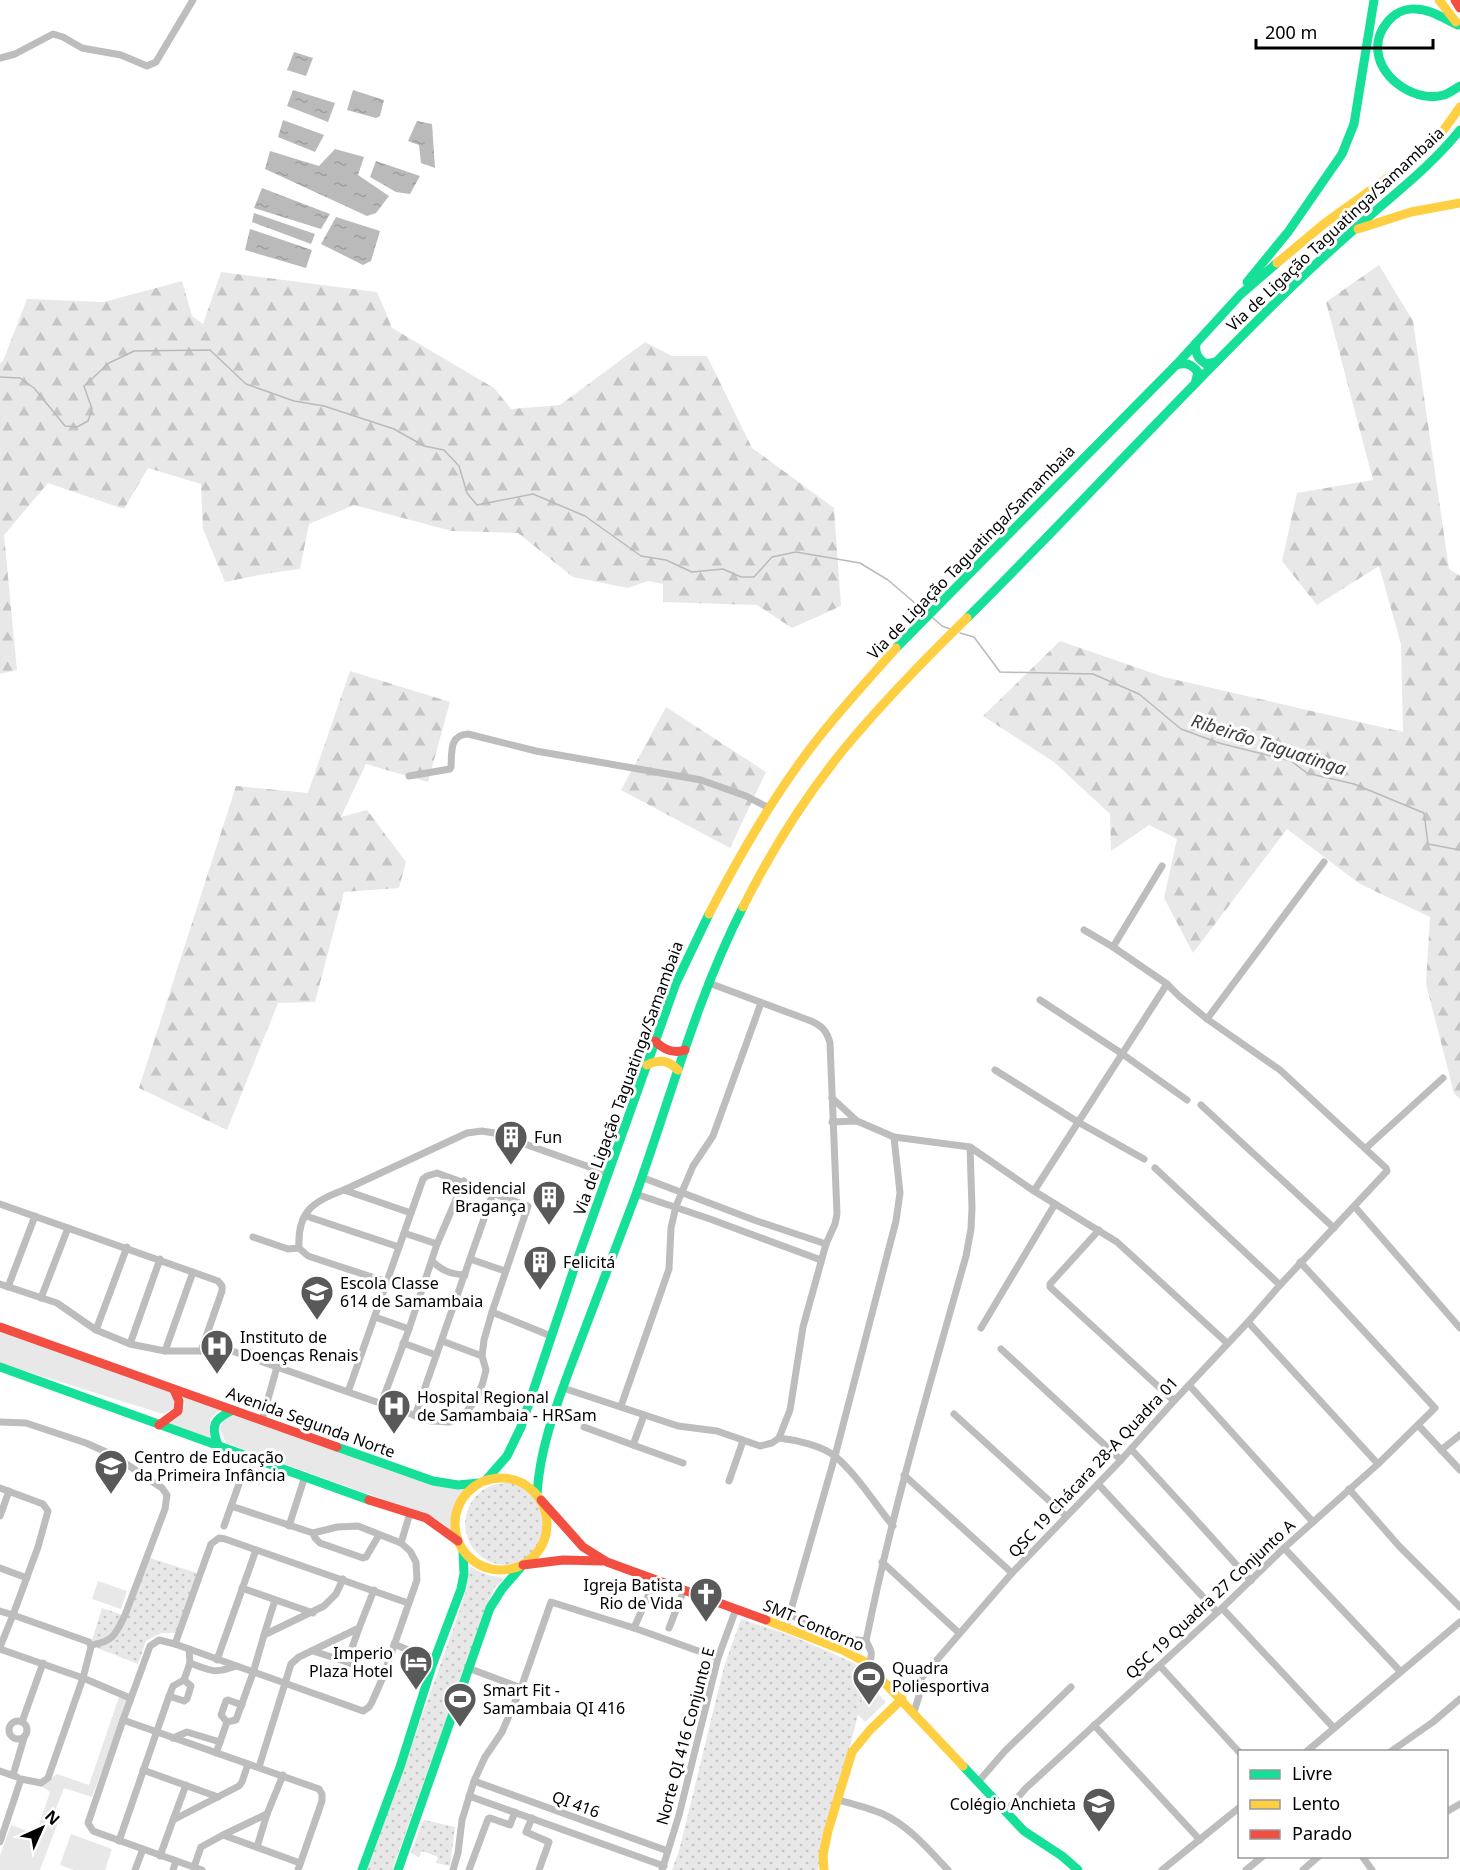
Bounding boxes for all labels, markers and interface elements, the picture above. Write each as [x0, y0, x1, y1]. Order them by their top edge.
scale bar [1256, 12, 1433, 50]
text: 200 m [1265, 20, 1317, 44]
street label: Via de Ligação Taguatinga/Samambaia [1221, 122, 1449, 336]
street label: Via de Ligação Taguatinga/Samambaia [862, 440, 1080, 664]
water label: Ribeirão Taguatinga [1189, 708, 1349, 780]
street label: Via de Ligação Taguatinga/Samambaia [568, 938, 688, 1218]
building icon: Fun [493, 1119, 529, 1166]
place label: Fun [534, 1126, 562, 1148]
place label: Residencial Bragança [442, 1177, 526, 1217]
building icon: Residencial Bragança [531, 1179, 567, 1226]
building icon: Felicitá [522, 1244, 558, 1291]
place label: Felicitá [563, 1251, 615, 1273]
place label: Escola Classe 614 de Samambaia [340, 1272, 483, 1312]
school or university icon: Escola Classe 614 de Samambaia [299, 1274, 335, 1321]
place label: Instituto de Doenças Renais [240, 1326, 358, 1366]
hospital icon: Instituto de Doenças Renais [199, 1328, 235, 1375]
street label: QSC 19 Chácara 28-A Quadra 01 [1003, 1372, 1183, 1562]
street label: Avenida Segunda Norte [224, 1381, 398, 1463]
place label: Hospital Regional de Samambaia - HRSam [417, 1386, 597, 1426]
hospital icon: Hospital Regional de Samambaia - HRSam [376, 1388, 412, 1435]
place label: Centro de Educação da Primeira Infância [134, 1446, 285, 1486]
school or university icon: Centro de Educação da Primeira Infância [93, 1448, 129, 1495]
street label: QSC 19 Quadra 27 Conjunto A [1120, 1514, 1300, 1684]
place label: Igreja Batista Rio de Vida [583, 1574, 683, 1614]
church icon: Igreja Batista Rio de Vida [688, 1576, 724, 1623]
street label: SMT Contorno [760, 1594, 868, 1656]
place label: Imperio Plaza Hotel [309, 1642, 393, 1682]
hotel icon: Imperio Plaza Hotel [398, 1644, 434, 1691]
street label: Norte QI 416 Conjunto E [651, 1645, 719, 1827]
place label: Quadra Poliesportiva [892, 1657, 989, 1697]
sports icon: Quadra Poliesportiva [851, 1659, 887, 1706]
place label: Smart Fit - Samambaia QI 416 [483, 1679, 625, 1719]
sports icon: Smart Fit - Samambaia QI 416 [442, 1681, 478, 1728]
legend [1238, 1750, 1448, 1858]
text: Livre [1292, 1761, 1332, 1785]
street label: QI 416 [549, 1785, 603, 1823]
school or university icon: Colégio Anchieta [1081, 1786, 1117, 1833]
text: Lento [1292, 1791, 1340, 1815]
place label: Colégio Anchieta [950, 1793, 1076, 1815]
north arrow [12, 1798, 72, 1858]
text: N [40, 1805, 65, 1830]
text: Parado [1292, 1821, 1352, 1845]

